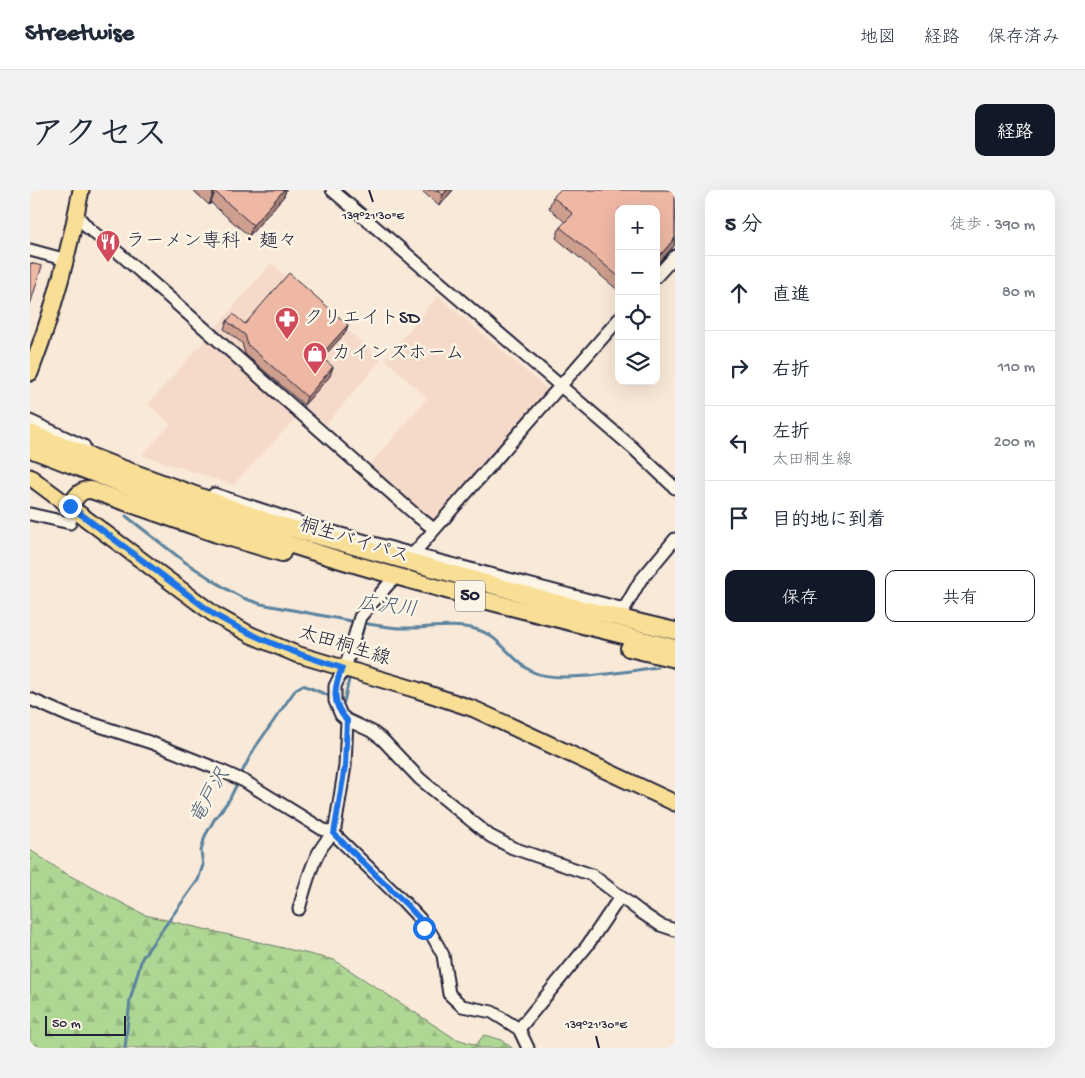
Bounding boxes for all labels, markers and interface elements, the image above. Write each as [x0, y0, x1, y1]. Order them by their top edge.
text: Streetwise [25, 20, 134, 49]
text: 地図 [860, 28, 896, 49]
text: 経路 [924, 28, 960, 49]
text: 保存済み [988, 28, 1060, 49]
button: 経路 [975, 104, 1055, 156]
text: アクセス [30, 117, 168, 158]
map controls [615, 205, 660, 385]
button: + [615, 205, 660, 250]
text: 139°21'30"E [341, 210, 404, 224]
text: 5 分 [725, 214, 762, 239]
text: 徒歩 · 390 m [950, 217, 1035, 236]
restaurant icon: ラーメン専科・麺々 [95, 229, 121, 263]
place label: ラーメン専科・麺々 [126, 230, 297, 254]
button: − [615, 250, 660, 295]
icon: ahead [725, 279, 753, 307]
text: 80 m [1002, 284, 1035, 303]
text: 直進 [772, 285, 810, 308]
button: locate [615, 295, 660, 340]
pharmacy icon: クリエイトSD [274, 306, 300, 340]
place label: クリエイトSD [304, 308, 421, 331]
button: layers [615, 340, 660, 385]
shop icon: カインズホーム [302, 341, 328, 375]
place label: カインズホーム [332, 343, 464, 366]
icon: right [725, 354, 753, 382]
text: 110 m [998, 359, 1035, 378]
text: 右折 [772, 360, 810, 383]
text: 左折 [772, 422, 810, 445]
icon: left [725, 429, 753, 457]
text: 200 m [994, 434, 1035, 453]
text: 太田桐生線 [772, 452, 852, 471]
route end [59, 495, 82, 518]
icon: arrive [725, 504, 753, 532]
text: 目的地に到着 [772, 510, 886, 533]
street label: 桐生バイパス [296, 514, 412, 570]
button: 保存 [725, 570, 875, 622]
button: 共有 [885, 570, 1035, 622]
road number: 50 [455, 581, 485, 612]
water label: 広沢川 [356, 592, 418, 623]
street label: 太田桐生線 [295, 621, 393, 672]
water label: 竜戸沢 [184, 763, 236, 829]
route start [413, 917, 436, 940]
scale bar [45, 1013, 126, 1036]
text: 50 m [52, 1016, 81, 1033]
text: 139°21'30"E [564, 1019, 627, 1033]

